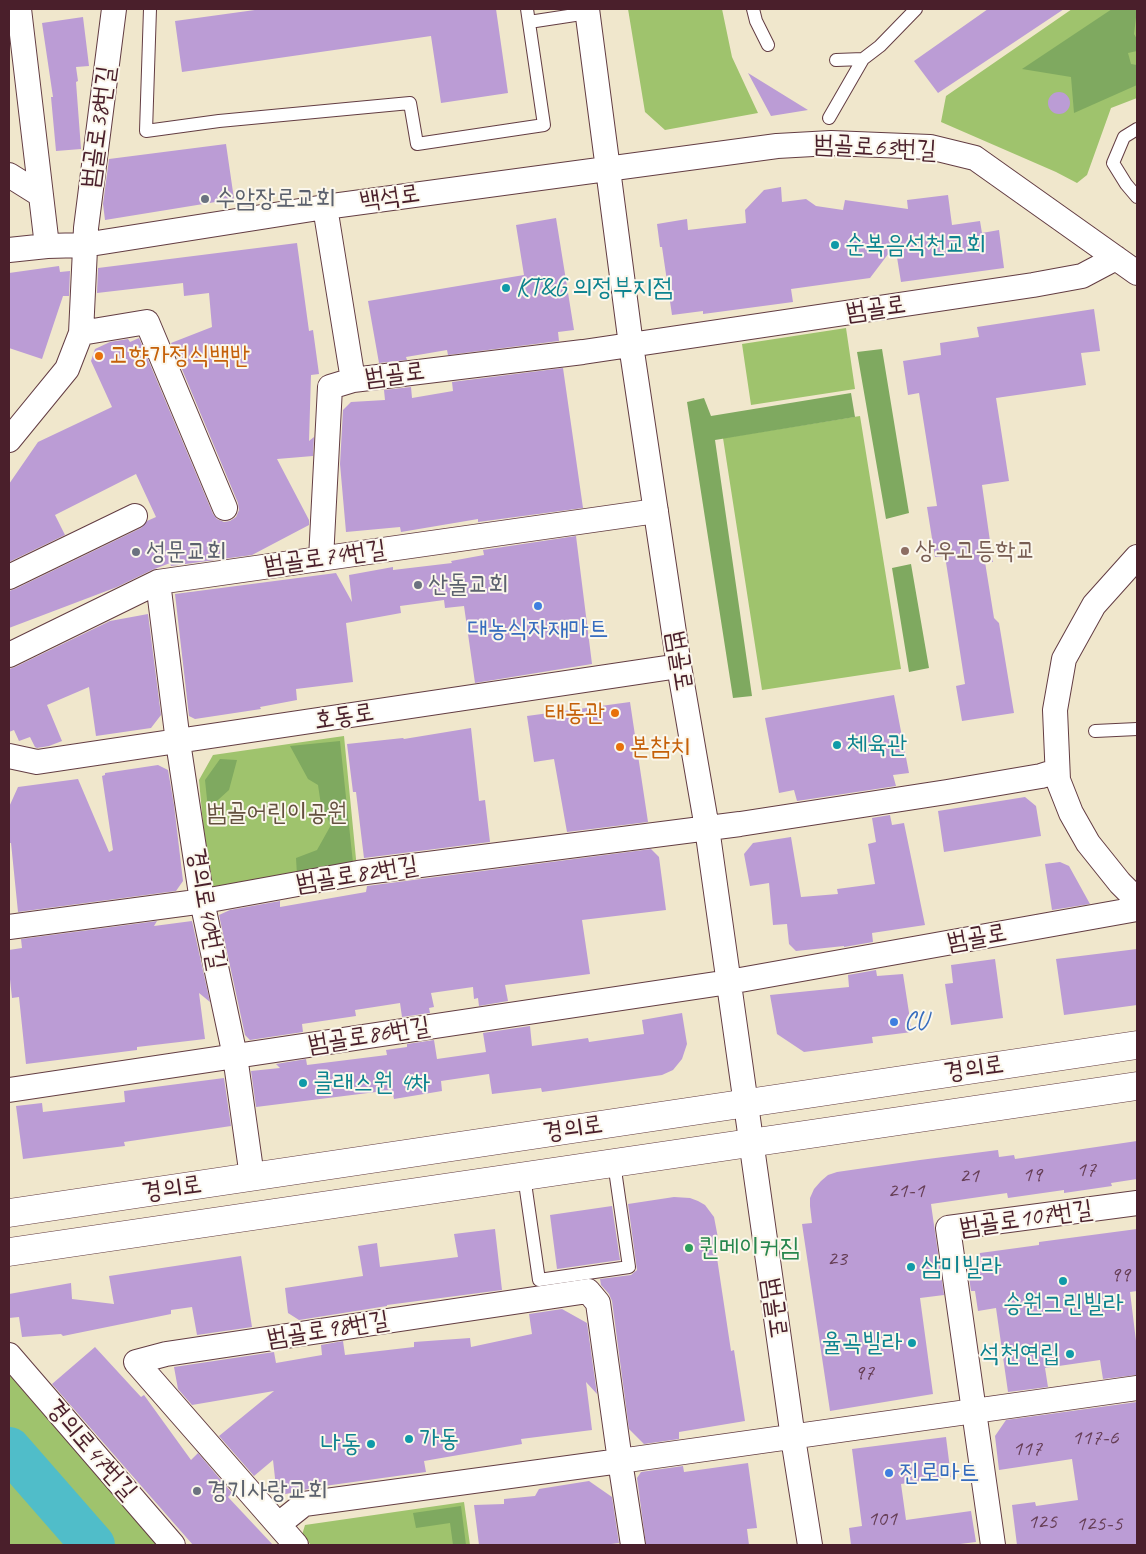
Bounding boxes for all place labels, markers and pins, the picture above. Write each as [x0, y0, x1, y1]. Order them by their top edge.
place label: 수암장로교회 [215, 184, 336, 214]
marker: 수암장로교회 [199, 193, 211, 205]
place label: 순복음석천교회 [845, 230, 986, 260]
marker: 순복음석천교회 [829, 239, 841, 251]
place label: KT&G 의정부지점 [516, 273, 673, 303]
marker: KT&G 의정부지점 [500, 282, 512, 294]
place label: 고향가정식백반 [109, 341, 250, 371]
marker: 고향가정식백반 [93, 350, 105, 362]
place label: 상우고등학교 [915, 536, 1036, 566]
place label: 성문교회 [146, 537, 226, 567]
marker: 상우고등학교 [899, 545, 911, 557]
marker: 성문교회 [130, 546, 142, 558]
place label: 산돌교회 [428, 570, 508, 600]
marker: 산돌교회 [412, 579, 424, 591]
marker: 대농식자재마트 [532, 600, 544, 612]
place label: 대농식자재마트 [468, 614, 608, 644]
place label: 태동관 [545, 698, 605, 728]
marker: 태동관 [609, 707, 621, 719]
place label: 체육관 [847, 730, 907, 760]
place label: 본참치 [630, 732, 690, 762]
marker: 체육관 [831, 739, 843, 751]
marker: 본참치 [614, 741, 626, 753]
place label: CU [904, 1007, 928, 1037]
marker: CU [888, 1016, 900, 1028]
place label: 클래스원 4차 [313, 1068, 431, 1098]
marker: 클래스원 4차 [297, 1077, 309, 1089]
place label: 퀸메이커짐 [699, 1233, 800, 1263]
marker: 퀸메이커짐 [683, 1242, 695, 1254]
place label: 삼미빌라 [921, 1252, 1001, 1282]
marker: 삼미빌라 [905, 1261, 917, 1273]
marker: 승원그린빌라 [1057, 1275, 1069, 1287]
place label: 승원그린빌라 [1003, 1289, 1123, 1319]
place label: 율곡빌라 [822, 1328, 902, 1358]
marker: 율곡빌라 [906, 1337, 918, 1349]
place label: 석천연립 [980, 1339, 1060, 1369]
marker: 석천연립 [1064, 1348, 1076, 1360]
place label: 가동 [419, 1424, 459, 1454]
place label: 나동 [321, 1429, 361, 1459]
marker: 가동 [403, 1433, 415, 1445]
marker: 나동 [365, 1438, 377, 1450]
place label: 진로마트 [899, 1458, 979, 1488]
marker: 진로마트 [883, 1467, 895, 1479]
place label: 경기사랑교회 [207, 1476, 328, 1506]
marker: 경기사랑교회 [191, 1485, 203, 1497]

